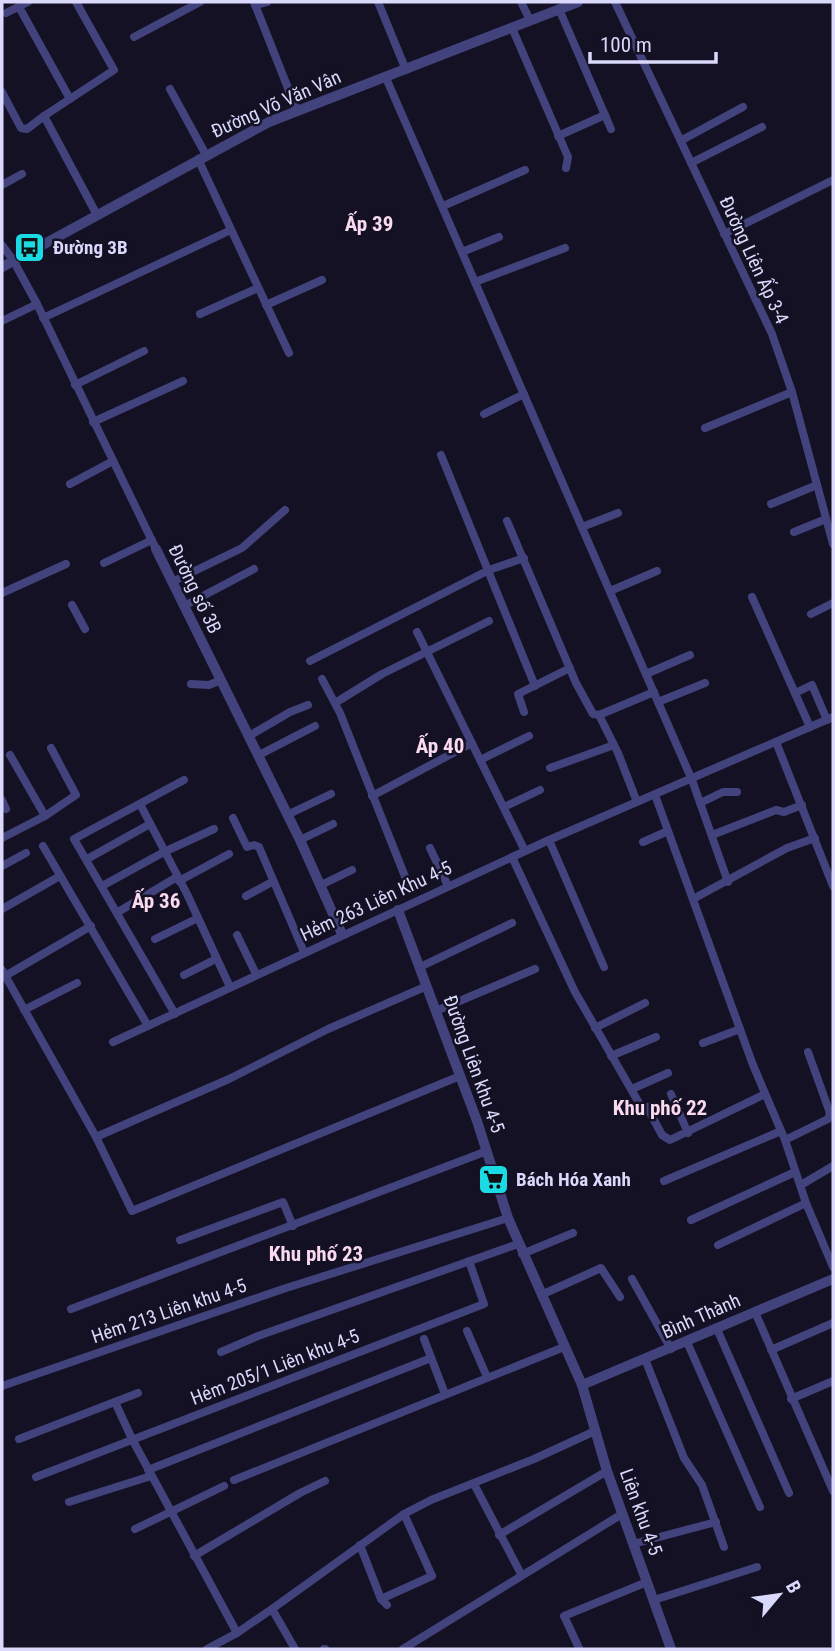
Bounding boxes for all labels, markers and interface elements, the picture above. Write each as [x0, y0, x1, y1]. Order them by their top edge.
scale bar [590, 21, 716, 65]
text: 100 m [600, 33, 652, 57]
street label: Đường Võ Văn Vân [208, 65, 344, 143]
street label: Đường Liên Ấp 3-4 [714, 193, 794, 327]
district label: Ấp 39 [345, 211, 393, 236]
bus stop icon: Đường 3B [13, 230, 47, 264]
place label: Đường 3B [53, 236, 128, 259]
street label: Đường số 3B [164, 541, 226, 637]
district label: Ấp 40 [416, 733, 464, 758]
street label: Hẻm 263 Liên Khu 4-5 [297, 856, 455, 946]
district label: Ấp 36 [132, 888, 180, 913]
street label: Đường Liên khu 4-5 [438, 992, 510, 1136]
district label: Khu phố 22 [613, 1096, 707, 1120]
supermarket icon: Bách Hóa Xanh [476, 1162, 510, 1196]
place label: Bách Hóa Xanh [516, 1168, 631, 1191]
district label: Khu phố 23 [269, 1242, 363, 1266]
street label: Hẻm 213 Liên khu 4-5 [88, 1274, 250, 1348]
street label: Bình Thành [658, 1288, 744, 1344]
street label: Hẻm 205/1 Liên khu 4-5 [187, 1324, 363, 1410]
street label: Liên khu 4-5 [615, 1465, 667, 1559]
north arrow [744, 1560, 814, 1630]
text: B [781, 1577, 806, 1597]

